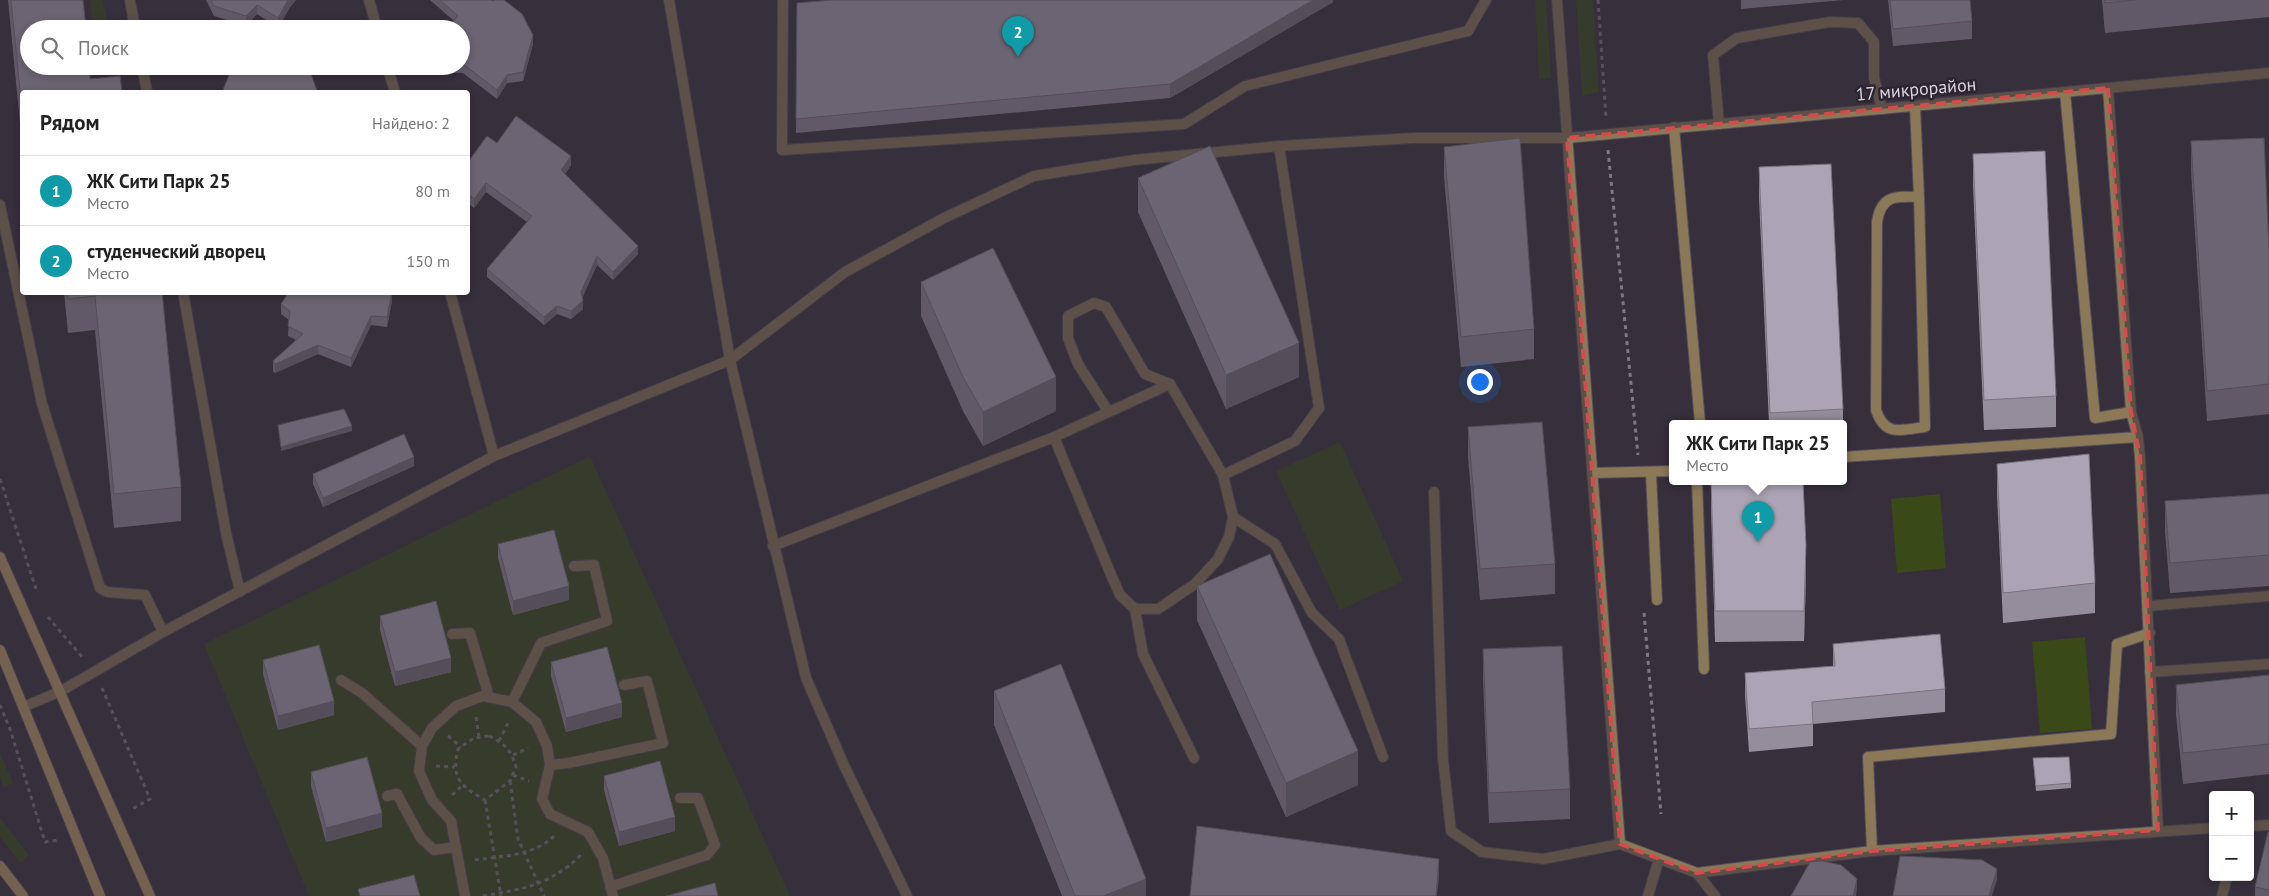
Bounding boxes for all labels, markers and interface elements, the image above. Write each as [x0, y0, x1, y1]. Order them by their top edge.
pin: 2 [1002, 16, 1034, 57]
search box [20, 20, 470, 75]
icon: search [38, 34, 66, 62]
text: Поиск [78, 36, 129, 60]
street label: 17 микрорайон [1855, 72, 1977, 106]
text: Рядом [40, 109, 99, 136]
text: Найдено: 2 [372, 113, 450, 133]
text: ЖК Сити Парк 25 [87, 169, 231, 193]
text: 1 [51, 181, 61, 201]
text: 80 m [415, 181, 450, 201]
text: Место [87, 193, 129, 213]
text: студенческий дворец [87, 239, 265, 263]
text: 2 [51, 251, 61, 271]
text: 150 m [407, 251, 450, 271]
text: Место [87, 263, 129, 283]
your location [1467, 369, 1493, 395]
popup [1669, 420, 1847, 485]
text: ЖК Сити Парк 25 [1686, 431, 1830, 455]
text: Место [1686, 455, 1729, 475]
pin: 1 [1742, 501, 1774, 542]
map controls [2209, 791, 2254, 881]
button: + [2209, 791, 2254, 836]
button: − [2209, 836, 2254, 881]

